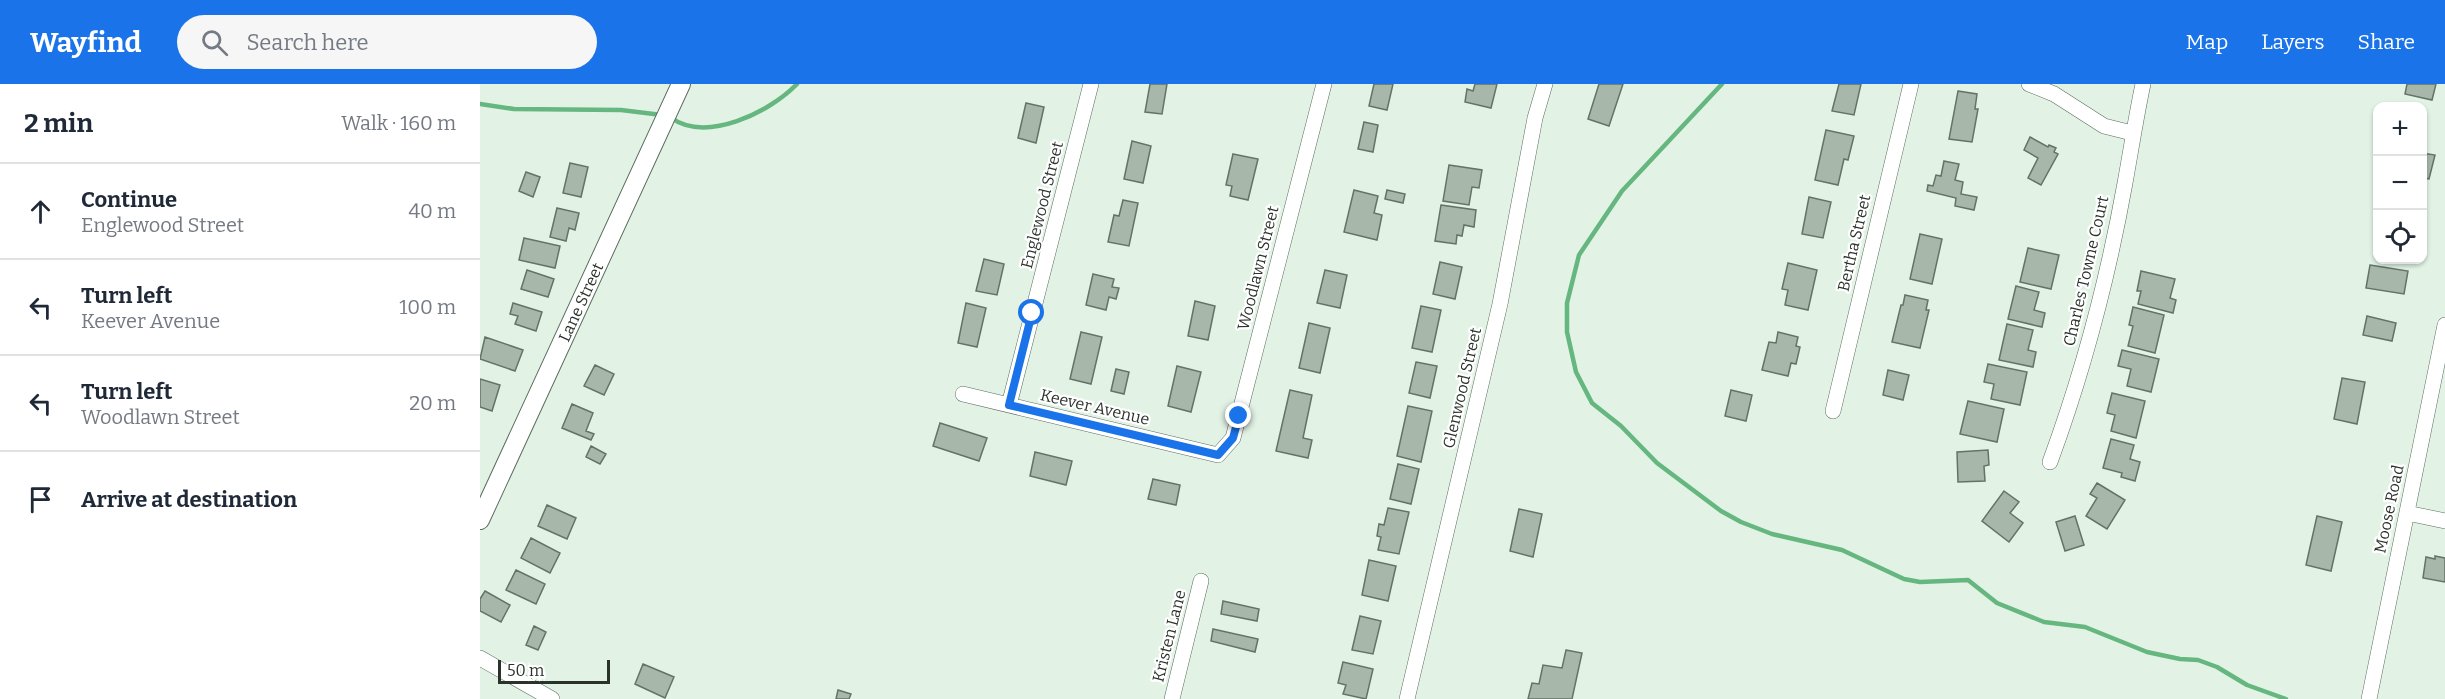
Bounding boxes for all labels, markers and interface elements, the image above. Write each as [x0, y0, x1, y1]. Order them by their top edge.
search box [177, 15, 597, 69]
text: Wayfind [30, 26, 141, 59]
icon: search [198, 26, 231, 59]
text: Search here [246, 29, 369, 56]
text: Map [2186, 29, 2228, 55]
text: Layers [2261, 29, 2325, 55]
text: Share [2358, 29, 2415, 55]
map controls [2373, 102, 2427, 264]
button: + [2373, 102, 2427, 156]
text: 2 min [24, 108, 93, 139]
text: Walk · 160 m [341, 111, 456, 135]
street label: Englewood Street [1017, 139, 1067, 271]
button: − [2373, 156, 2427, 210]
text: Continue [81, 186, 177, 213]
street label: Bertha Street [1834, 193, 1874, 293]
street label: Charles Towne Court [2059, 194, 2113, 348]
icon: ahead [24, 195, 57, 228]
text: 40 m [408, 199, 456, 223]
street label: Woodlawn Street [1233, 204, 1283, 332]
button: locate [2373, 210, 2427, 264]
text: Englewood Street [81, 213, 244, 237]
street label: Lane Street [554, 259, 607, 344]
text: Turn left [81, 282, 173, 309]
icon: left [24, 291, 57, 324]
text: 100 m [399, 295, 456, 319]
route start [1018, 299, 1044, 325]
text: Keever Avenue [81, 309, 220, 333]
street label: Glenwood Street [1439, 326, 1485, 450]
text: Turn left [81, 378, 173, 405]
street label: Keever Avenue [1039, 385, 1151, 429]
icon: left [24, 387, 57, 420]
text: 20 m [409, 391, 456, 415]
route end [1225, 402, 1251, 428]
text: Woodlawn Street [81, 405, 240, 429]
street label: Moose Road [2370, 463, 2408, 555]
icon: arrive [24, 483, 57, 516]
text: Arrive at destination [81, 486, 297, 513]
street label: Kristen Lane [1148, 588, 1190, 684]
scale bar [498, 657, 610, 684]
text: 50 m [507, 661, 544, 680]

